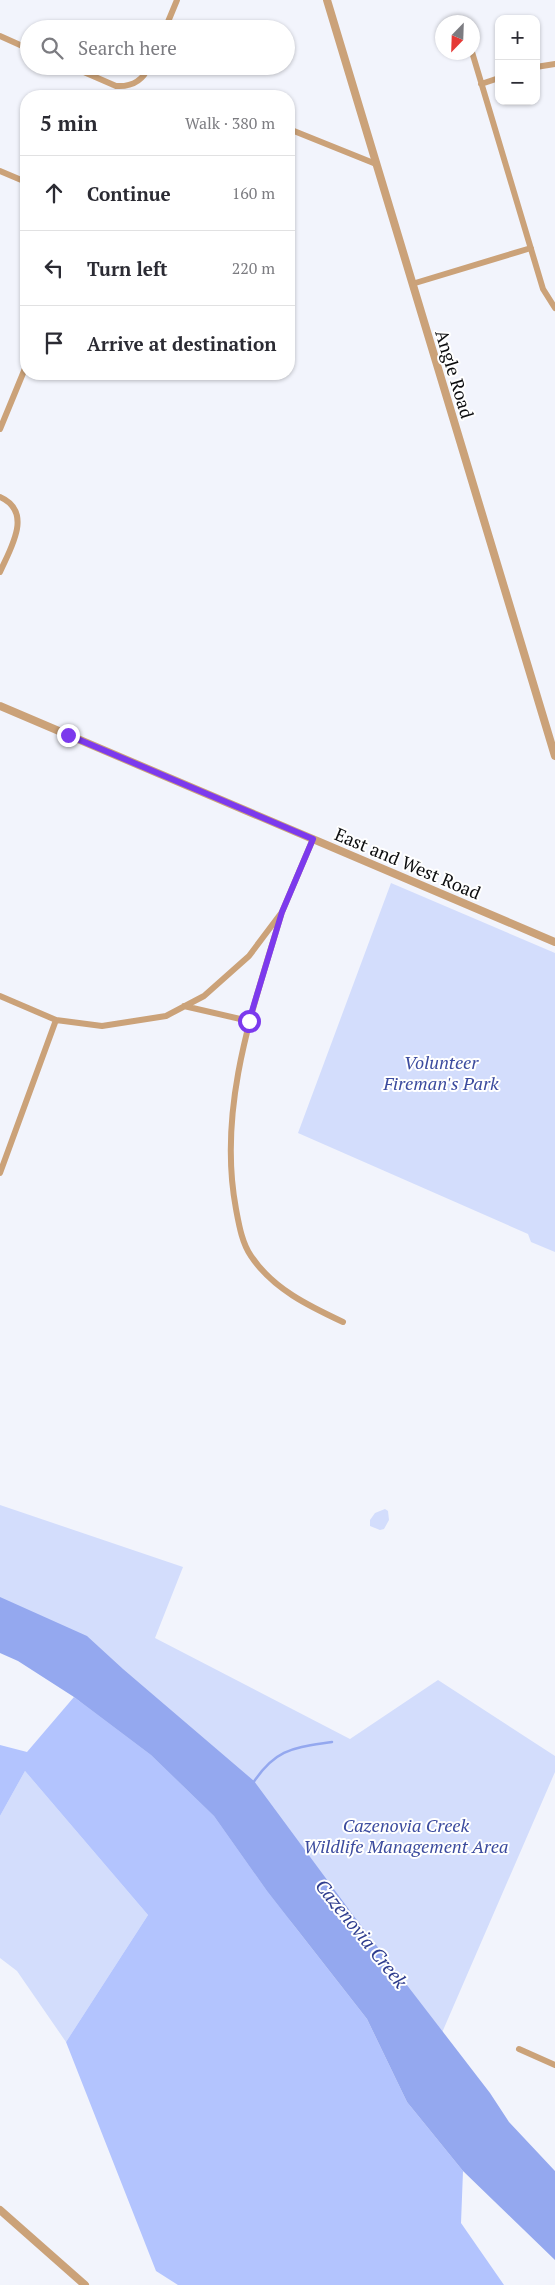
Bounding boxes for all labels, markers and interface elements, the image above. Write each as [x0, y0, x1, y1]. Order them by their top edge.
north arrow [435, 15, 480, 60]
map controls [495, 15, 540, 105]
button: + [495, 15, 540, 60]
search box [20, 20, 295, 75]
icon: search [38, 34, 66, 62]
text: Search here [78, 35, 177, 60]
button: − [495, 60, 540, 105]
text: 5 min [40, 109, 97, 137]
text: Walk · 380 m [185, 112, 275, 134]
icon: ahead [40, 179, 68, 207]
text: Continue [87, 181, 171, 206]
text: 160 m [232, 182, 275, 204]
icon: left [40, 254, 68, 282]
text: Turn left [87, 256, 168, 281]
text: 220 m [232, 257, 275, 279]
street label: Angle Road [430, 327, 480, 421]
icon: arrive [40, 329, 68, 357]
text: Arrive at destination [87, 331, 276, 356]
route end [57, 724, 80, 747]
street label: East and West Road [331, 821, 485, 905]
route start [238, 1010, 261, 1033]
park label: Volunteer Fireman's Park [382, 1050, 499, 1095]
park label: Cazenovia Creek Wildlife Management Area [304, 1813, 508, 1858]
water label: Cazenovia Creek [310, 1873, 414, 1993]

